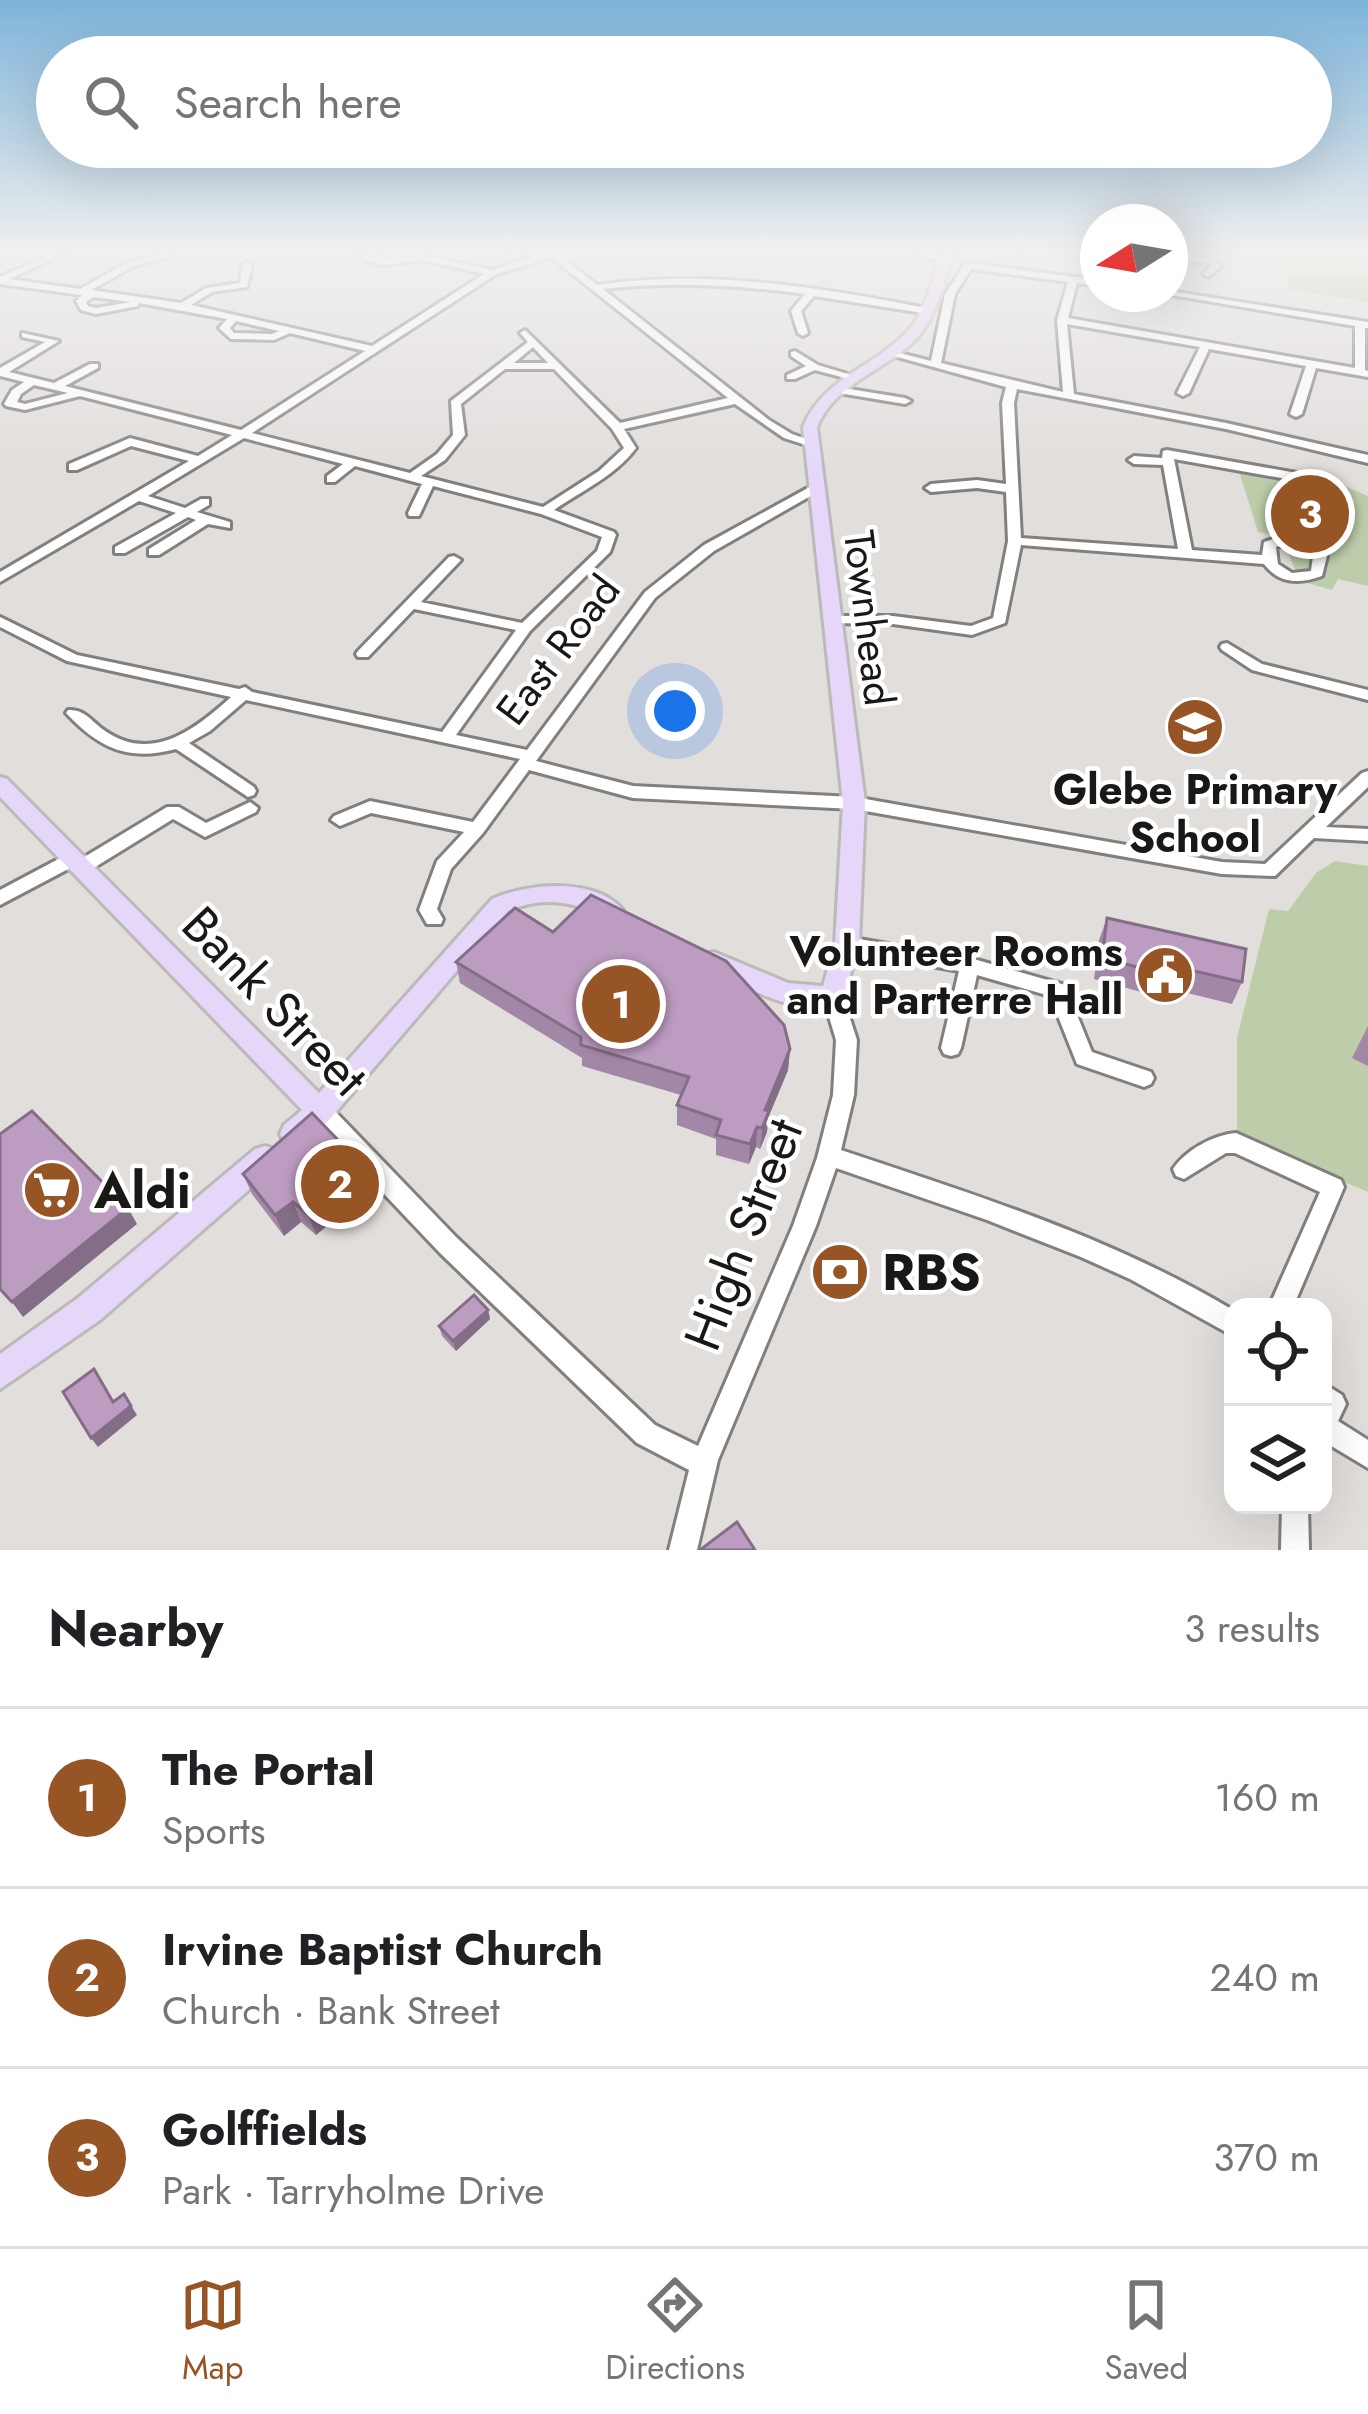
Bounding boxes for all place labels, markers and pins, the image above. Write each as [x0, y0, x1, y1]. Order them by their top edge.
pin: 3 [1271, 469, 1349, 559]
school or university icon: Glebe Primary School [1164, 696, 1226, 758]
place label: Glebe Primary School [1053, 759, 1338, 868]
place label: Volunteer Rooms and Parterre Hall [787, 921, 1123, 1030]
public building icon: Volunteer Rooms and Parterre Hall [1134, 944, 1196, 1006]
pin: 1 [582, 959, 660, 1049]
pin: 2 [301, 1139, 379, 1229]
place label: Aldi [93, 1153, 191, 1227]
supermarket icon: Aldi [21, 1159, 83, 1221]
place label: RBS [882, 1235, 981, 1309]
bank icon: RBS [809, 1241, 871, 1303]

